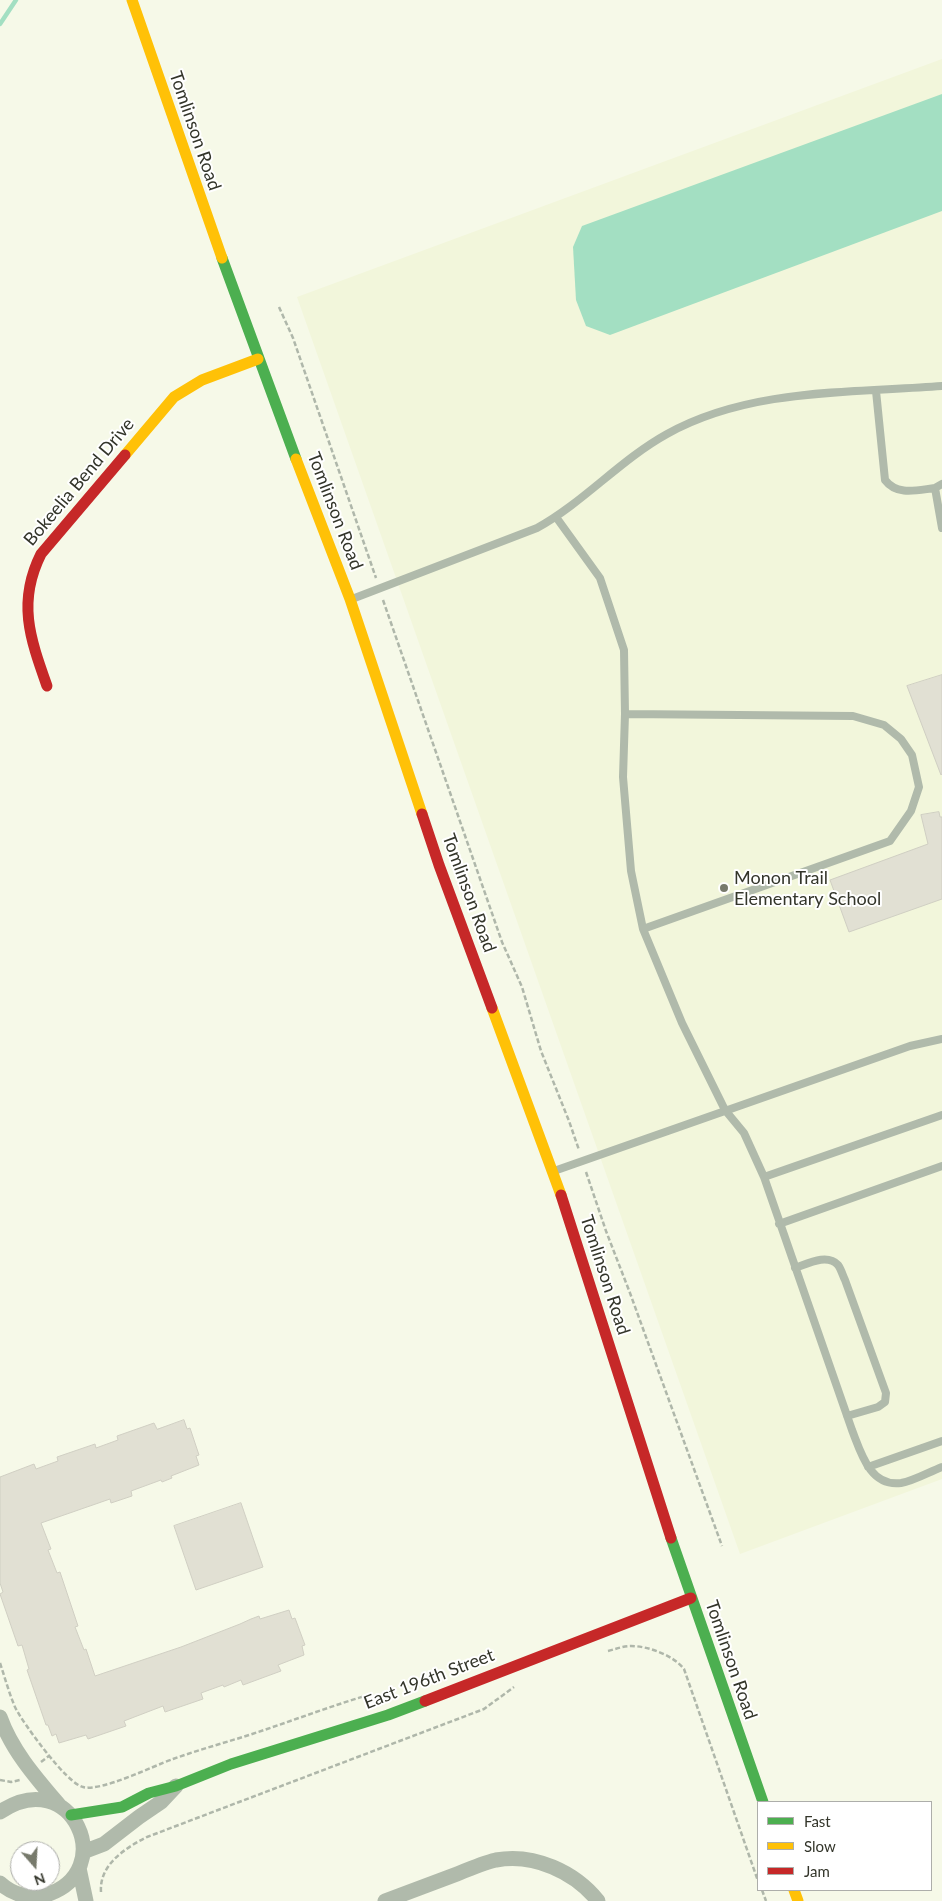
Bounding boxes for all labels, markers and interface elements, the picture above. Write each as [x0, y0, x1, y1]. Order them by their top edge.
street label: Tomlinson Road [165, 69, 225, 193]
street label: Bokeelia Bend Drive [19, 414, 139, 550]
street label: Tomlinson Road [303, 449, 367, 573]
street label: Tomlinson Road [438, 831, 500, 955]
place label: Monon Trail Elementary School [734, 867, 881, 910]
marker: Monon Trail Elementary School [718, 882, 730, 894]
street label: Tomlinson Road [575, 1212, 635, 1338]
street label: Tomlinson Road [701, 1598, 761, 1722]
street label: East 196th Street [361, 1644, 497, 1714]
legend [757, 1801, 932, 1891]
text: Fast [804, 1812, 831, 1830]
text: Slow [804, 1837, 836, 1855]
north arrow [10, 1841, 60, 1891]
text: Jam [804, 1862, 830, 1880]
text: N [32, 1870, 48, 1890]

